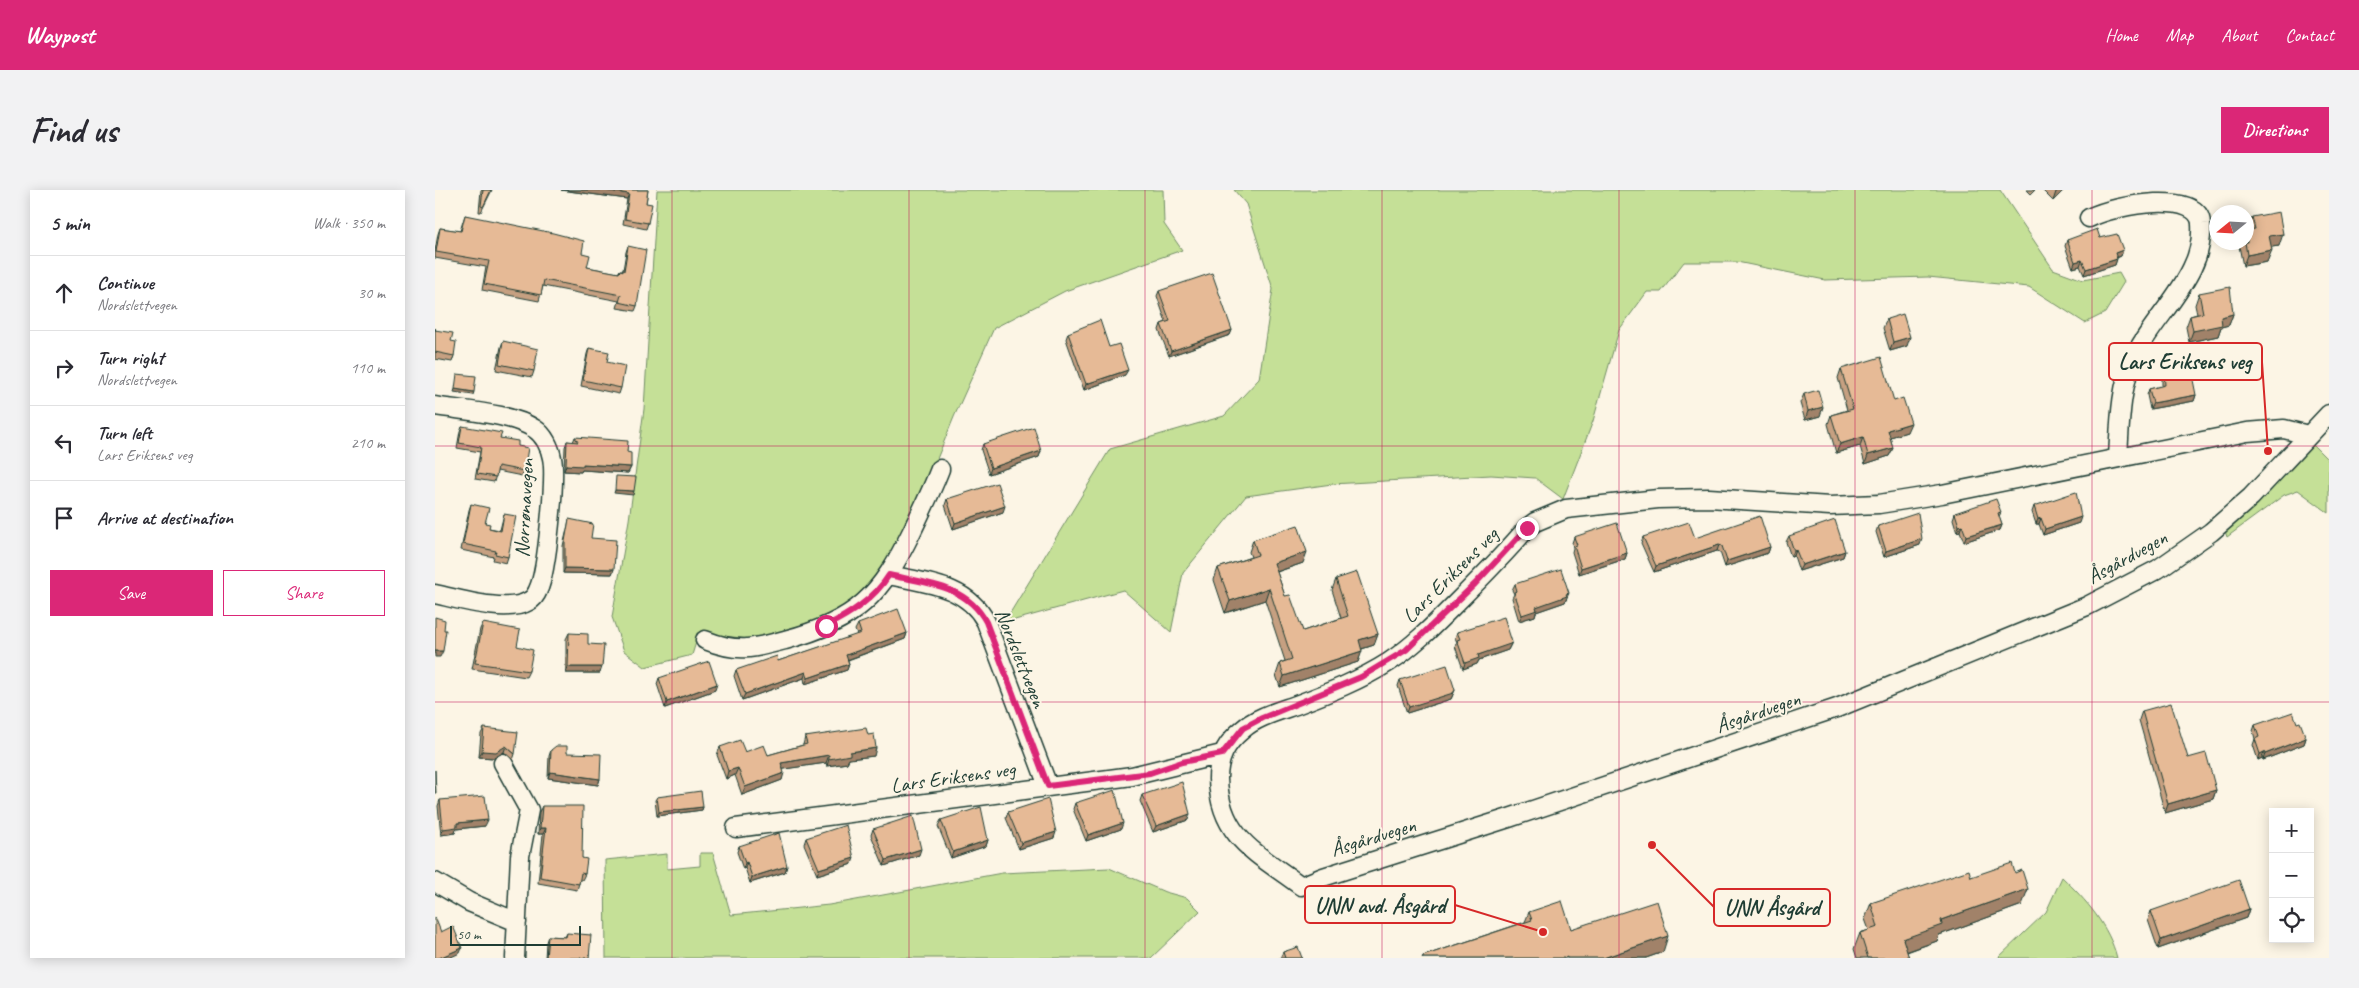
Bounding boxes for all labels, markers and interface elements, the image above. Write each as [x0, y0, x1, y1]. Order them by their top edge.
text: Waypost [25, 20, 95, 50]
text: Home [2105, 24, 2138, 46]
text: Map [2166, 24, 2193, 46]
text: About [2221, 24, 2257, 46]
text: Contact [2285, 24, 2334, 46]
button: Directions [2221, 107, 2329, 153]
text: Find us [30, 108, 117, 153]
north arrow [2209, 205, 2254, 250]
text: 5 min [50, 210, 90, 236]
text: Walk · 350 m [313, 213, 385, 233]
text: Continue [97, 271, 154, 295]
icon: ahead [50, 279, 78, 307]
text: 30 m [358, 283, 385, 303]
text: Nordslettvegen [97, 295, 177, 315]
callout: Lars Eriksens veg [2109, 343, 2262, 380]
text: Turn right [97, 346, 164, 370]
text: Lars Eriksens veg [2118, 348, 2254, 376]
icon: right [50, 354, 78, 382]
text: 110 m [351, 358, 385, 378]
text: Nordslettvegen [97, 370, 177, 390]
text: Turn left [97, 421, 152, 445]
icon: left [50, 429, 78, 457]
text: 210 m [351, 433, 385, 453]
text: Lars Eriksens veg [97, 445, 192, 465]
street label: Norrønavegen [508, 458, 540, 558]
icon: arrive [50, 504, 78, 532]
text: Arrive at destination [97, 506, 233, 530]
route end [1516, 517, 1539, 540]
street label: Lars Eriksens veg [1397, 520, 1505, 628]
street label: Åsgårdvegen [2082, 524, 2172, 590]
button: Save [50, 570, 213, 616]
button: Share [223, 570, 385, 616]
street label: Nordslettvegen [989, 605, 1053, 713]
route start [815, 615, 838, 638]
street label: Åsgårdvegen [1712, 685, 1804, 739]
street label: Lars Eriksens veg [889, 755, 1018, 799]
map controls [2269, 808, 2314, 943]
button: + [2269, 808, 2314, 853]
street label: Åsgårdvegen [1327, 812, 1419, 862]
button: − [2269, 853, 2314, 898]
callout: UNN avd. Åsgård [1305, 886, 1455, 923]
callout: UNN Åsgård [1714, 889, 1830, 926]
text: UNN avd. Åsgård [1315, 892, 1449, 920]
text: UNN Åsgård [1724, 894, 1824, 922]
button: locate [2269, 898, 2314, 943]
scale bar [450, 923, 581, 946]
text: 50 m [457, 926, 481, 943]

